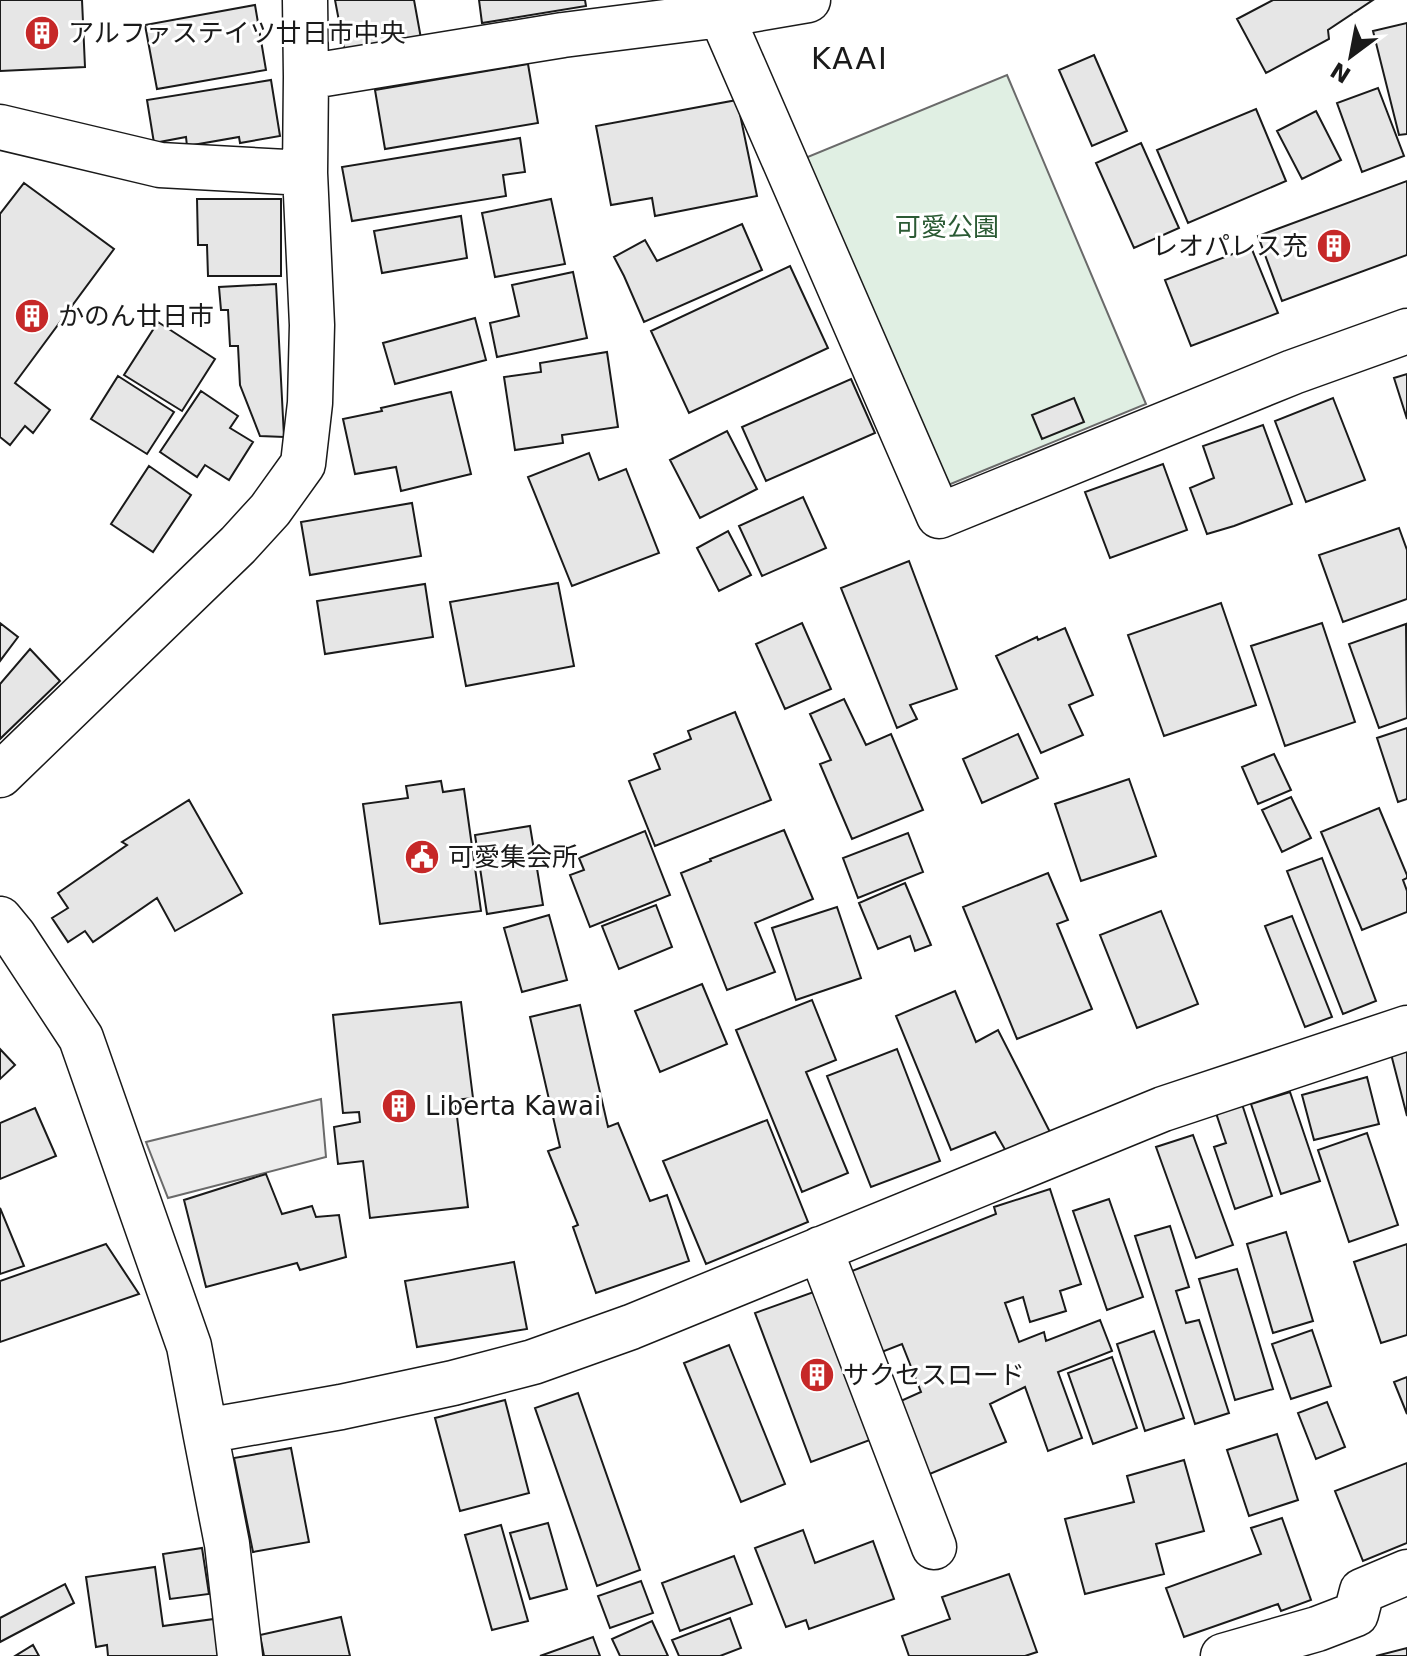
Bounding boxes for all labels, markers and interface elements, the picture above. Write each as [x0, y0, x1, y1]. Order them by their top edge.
building icon: アルファステイツ廿日市中央 [23, 14, 61, 52]
north arrow [1311, 16, 1391, 96]
place label: アルファステイツ廿日市中央 [68, 18, 406, 48]
district label: KAAI [811, 41, 889, 76]
text: N [1326, 57, 1355, 88]
park label: 可愛公園 [895, 212, 999, 242]
building icon: レオパレス充 [1315, 227, 1353, 265]
place label: レオパレス充 [1152, 231, 1308, 261]
building icon: かのん廿日市 [13, 297, 51, 335]
place label: かのん廿日市 [58, 301, 214, 331]
public building icon: 可愛集会所 [403, 838, 441, 876]
place label: 可愛集会所 [448, 842, 578, 872]
building icon: Liberta Kawai [380, 1087, 418, 1125]
place label: Liberta Kawai [425, 1091, 601, 1121]
building icon: サクセスロード [798, 1356, 836, 1394]
place label: サクセスロード [843, 1360, 1025, 1390]

